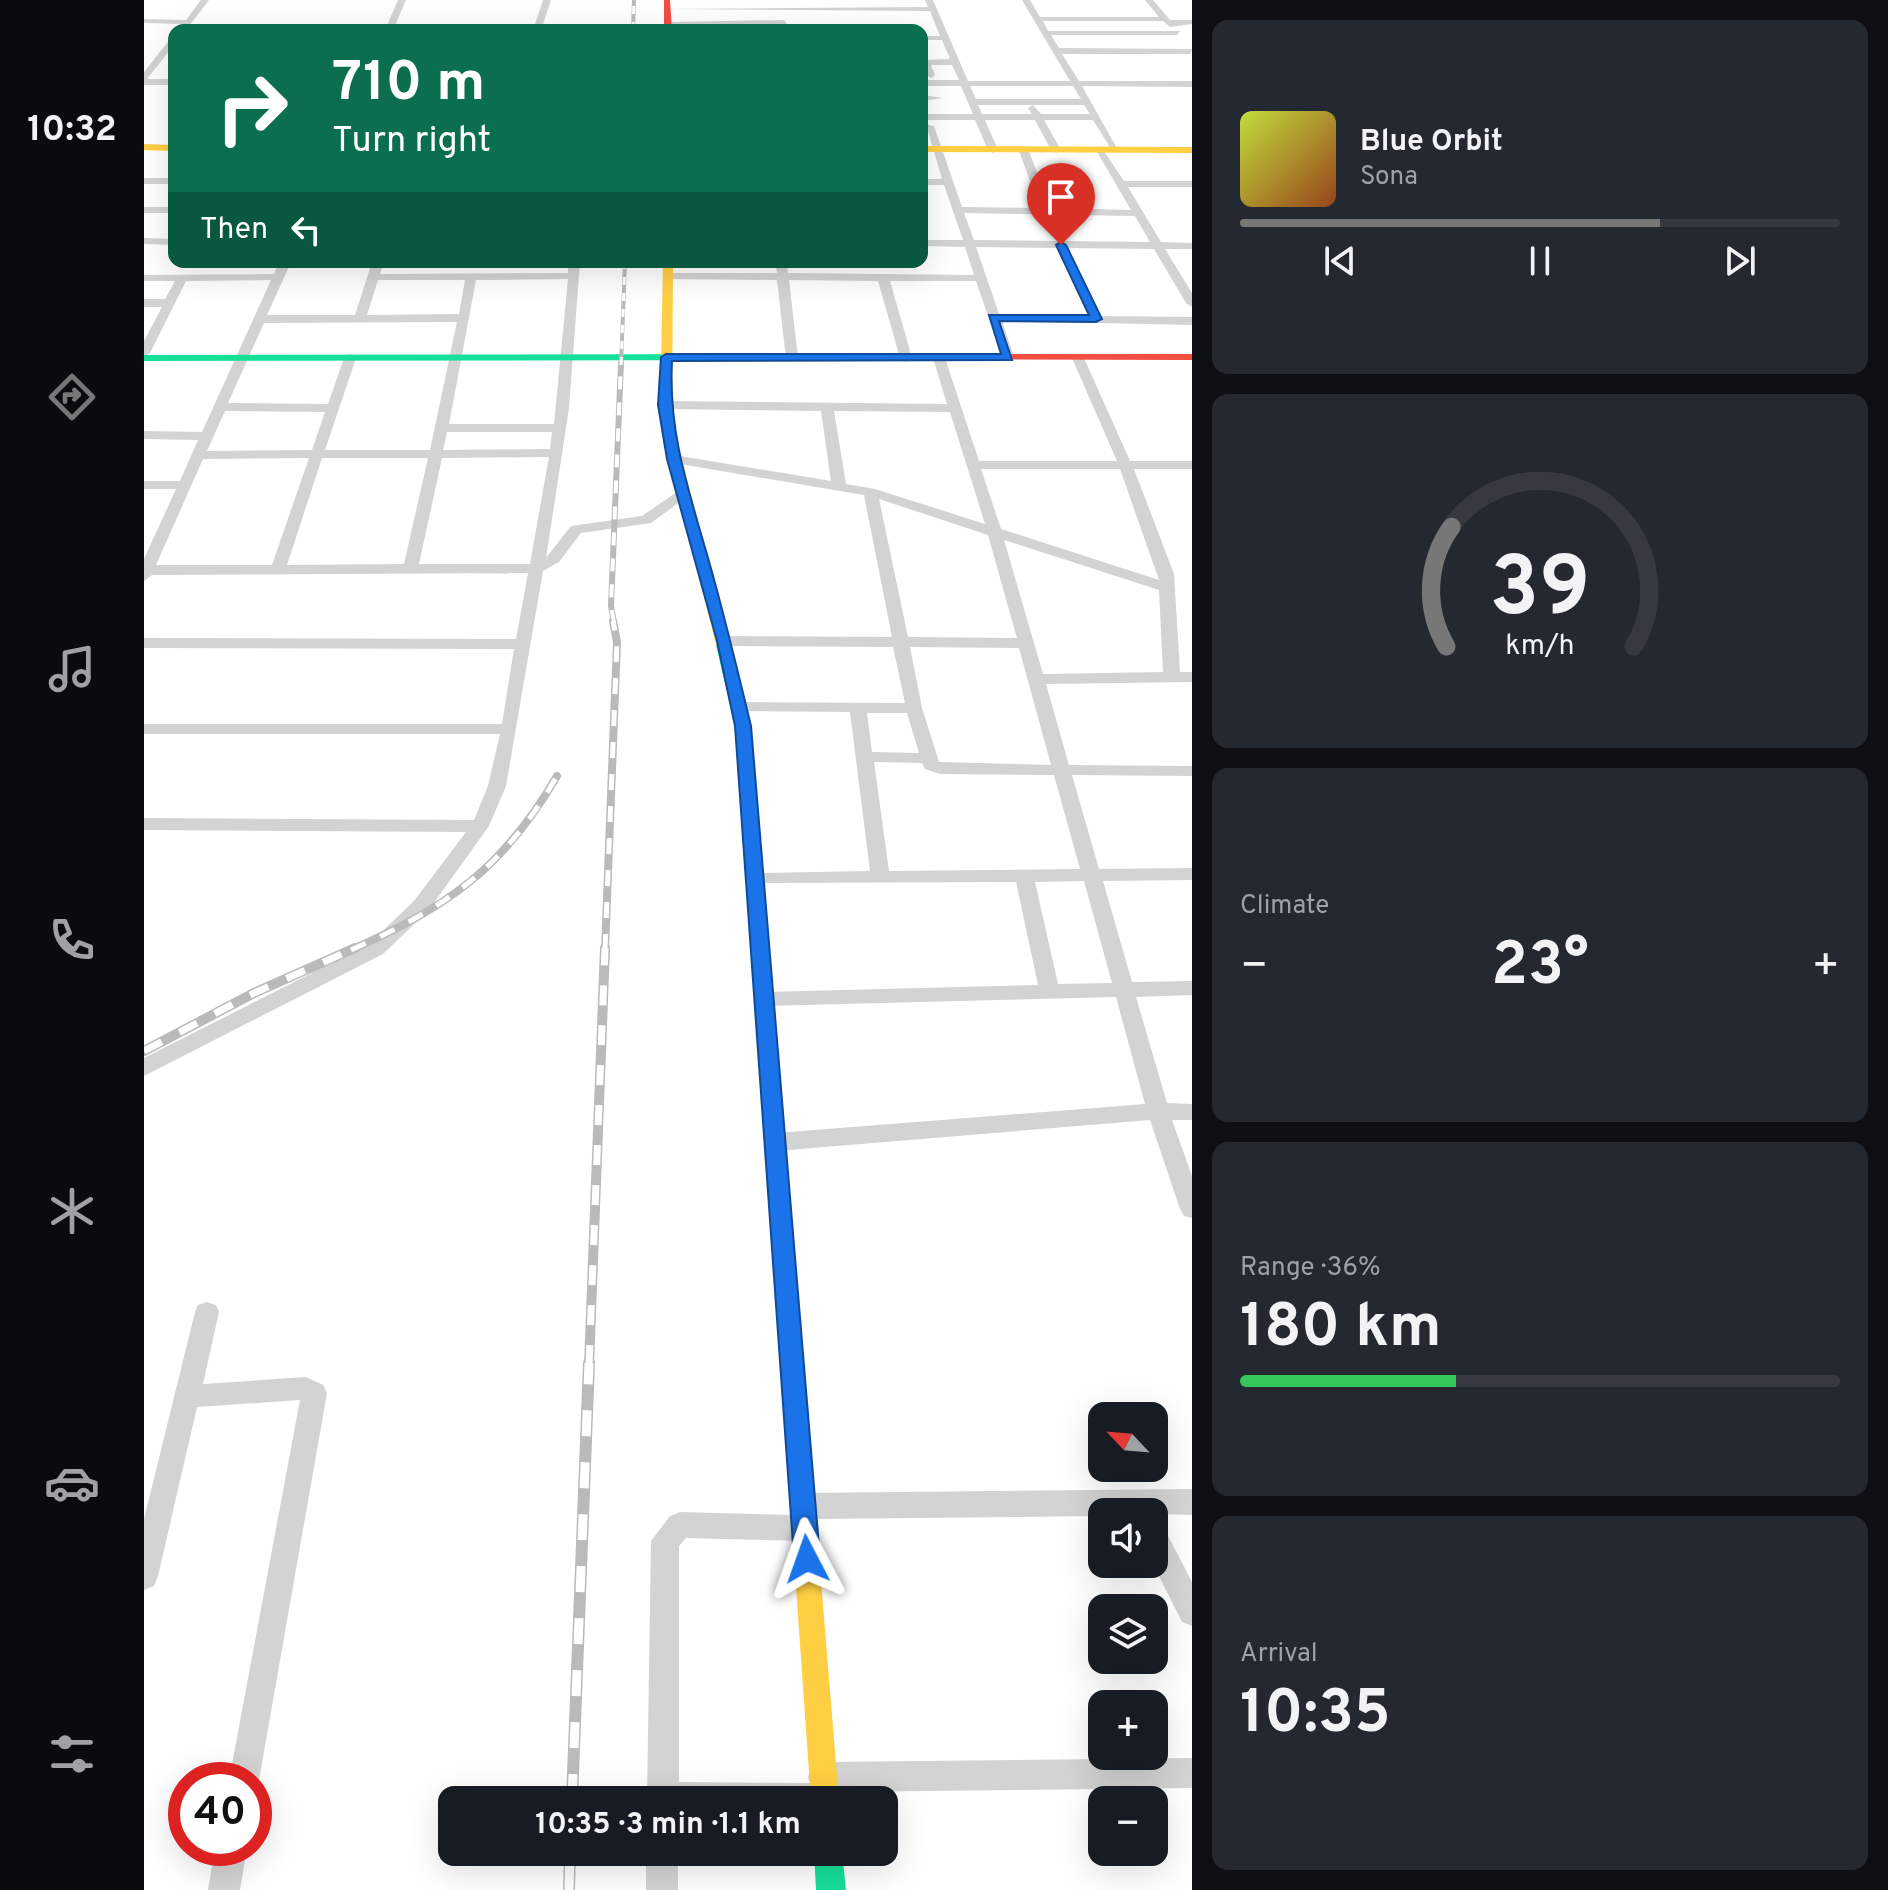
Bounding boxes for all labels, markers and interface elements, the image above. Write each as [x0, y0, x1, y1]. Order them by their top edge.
text: 710 m [332, 50, 485, 120]
icon: right [200, 56, 304, 160]
text: 10:32 [27, 108, 117, 154]
text: Turn right [332, 119, 491, 165]
text: Blue Orbit [1360, 124, 1503, 161]
text: Sona [1360, 161, 1418, 194]
pin [1027, 163, 1095, 245]
icon: arrive [1039, 175, 1083, 219]
icon: left [284, 208, 328, 252]
text: Then [200, 212, 268, 249]
icon: previous [1318, 239, 1362, 283]
icon: pause [1518, 239, 1562, 283]
icon: next [1718, 239, 1762, 283]
icon: directions [44, 369, 100, 425]
text: 39 [1490, 540, 1590, 645]
text: km/h [1505, 629, 1575, 665]
icon: music [44, 641, 100, 697]
text: Climate [1240, 890, 1329, 923]
icon: phone [44, 912, 100, 968]
text: 23° [1491, 930, 1589, 1006]
text: − [1240, 940, 1268, 996]
text: + [1812, 940, 1840, 996]
icon: climate [44, 1183, 100, 1239]
text: Range · 36% [1240, 1252, 1381, 1285]
text: 180 km [1240, 1292, 1441, 1368]
north arrow [1088, 1402, 1168, 1482]
map controls [1088, 1402, 1168, 1866]
icon: car [44, 1455, 100, 1511]
button: sound [1088, 1498, 1168, 1578]
position arrow [765, 1517, 849, 1601]
button: layers [1088, 1594, 1168, 1674]
text: Arrival [1240, 1638, 1318, 1671]
text: 10:35 [1240, 1678, 1391, 1754]
button: + [1088, 1690, 1168, 1770]
icon: filters [44, 1726, 100, 1782]
speed limit sign: 40 [168, 1762, 272, 1866]
button: − [1088, 1786, 1168, 1866]
text: 10:35 · 3 min · 1.1 km [535, 1807, 801, 1844]

